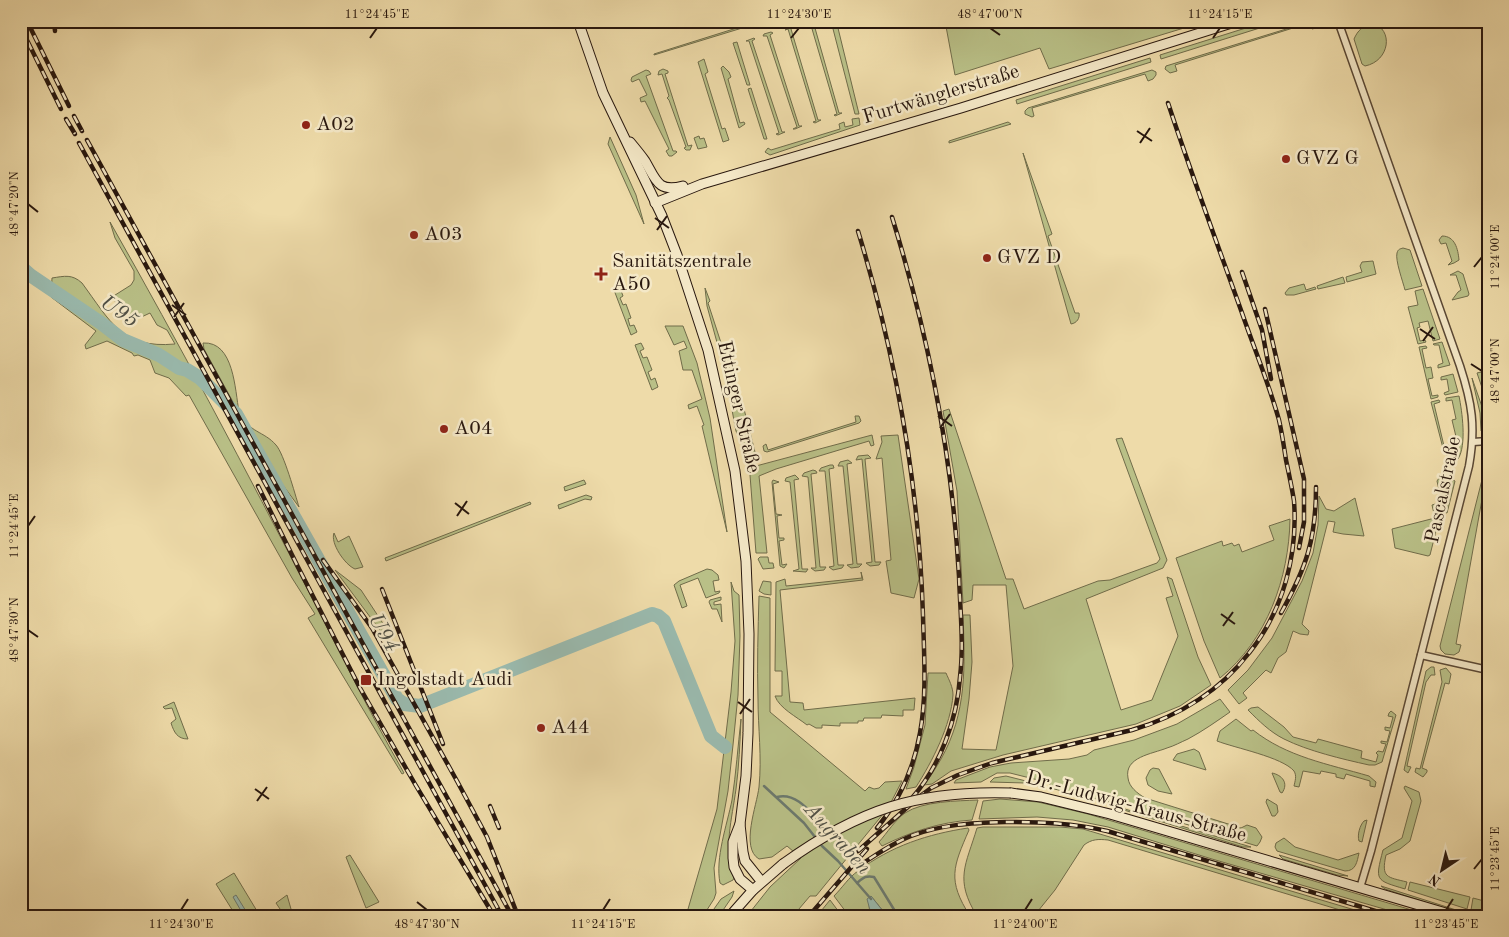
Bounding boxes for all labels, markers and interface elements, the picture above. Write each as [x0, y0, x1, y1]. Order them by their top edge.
text: 11°24'45"E [345, 8, 409, 21]
text: 11°24'15"E [1188, 8, 1252, 21]
text: 11°24'30"E [767, 9, 831, 21]
text: 48°47'00"N [957, 9, 1023, 21]
street label: Furtwänglerstraße [860, 62, 1022, 128]
place label: A02 [316, 115, 354, 135]
marker: A02 [300, 119, 312, 131]
place label: GVZ G [1296, 149, 1359, 169]
marker: GVZ G [1280, 153, 1292, 165]
text: 48°47'20"N [9, 171, 21, 237]
place label: A03 [424, 225, 462, 245]
text: 11°24'00"E [1490, 225, 1502, 289]
marker: A03 [408, 229, 420, 241]
place label: GVZ D [997, 248, 1061, 268]
place label: Sanitätszentrale A50 [612, 252, 752, 295]
marker: GVZ D [981, 252, 993, 264]
marker: Sanitätszentrale A50 [594, 267, 608, 281]
water label: U95 [96, 292, 142, 333]
text: 48°47'00"N [1490, 338, 1502, 404]
street label: Ettinger Straße [713, 339, 763, 475]
place label: A04 [454, 419, 492, 439]
marker: A04 [438, 423, 450, 435]
street label: Pascalstraße [1423, 435, 1465, 545]
text: 11°24'45"E [8, 494, 21, 558]
text: 48°47'30"N [9, 597, 21, 663]
water label: U94 [364, 610, 402, 656]
place label: Ingolstadt Audi [377, 670, 512, 690]
marker: Ingolstadt Audi [359, 673, 373, 687]
place label: A44 [551, 718, 589, 738]
marker: A44 [535, 722, 547, 734]
street label: Dr.-Ludwig-Kraus-Straße [1023, 768, 1249, 846]
water label: Augraben [799, 798, 874, 879]
text: 11°23'45"E [1489, 827, 1502, 891]
north arrow [1416, 844, 1466, 894]
text: N [1426, 871, 1444, 889]
text: 11°24'15"E [571, 918, 635, 931]
text: 11°23'45"E [1414, 918, 1478, 931]
text: 11°24'30"E [149, 919, 213, 931]
text: 48°47'30"N [394, 919, 460, 931]
text: 11°24'00"E [993, 919, 1057, 931]

